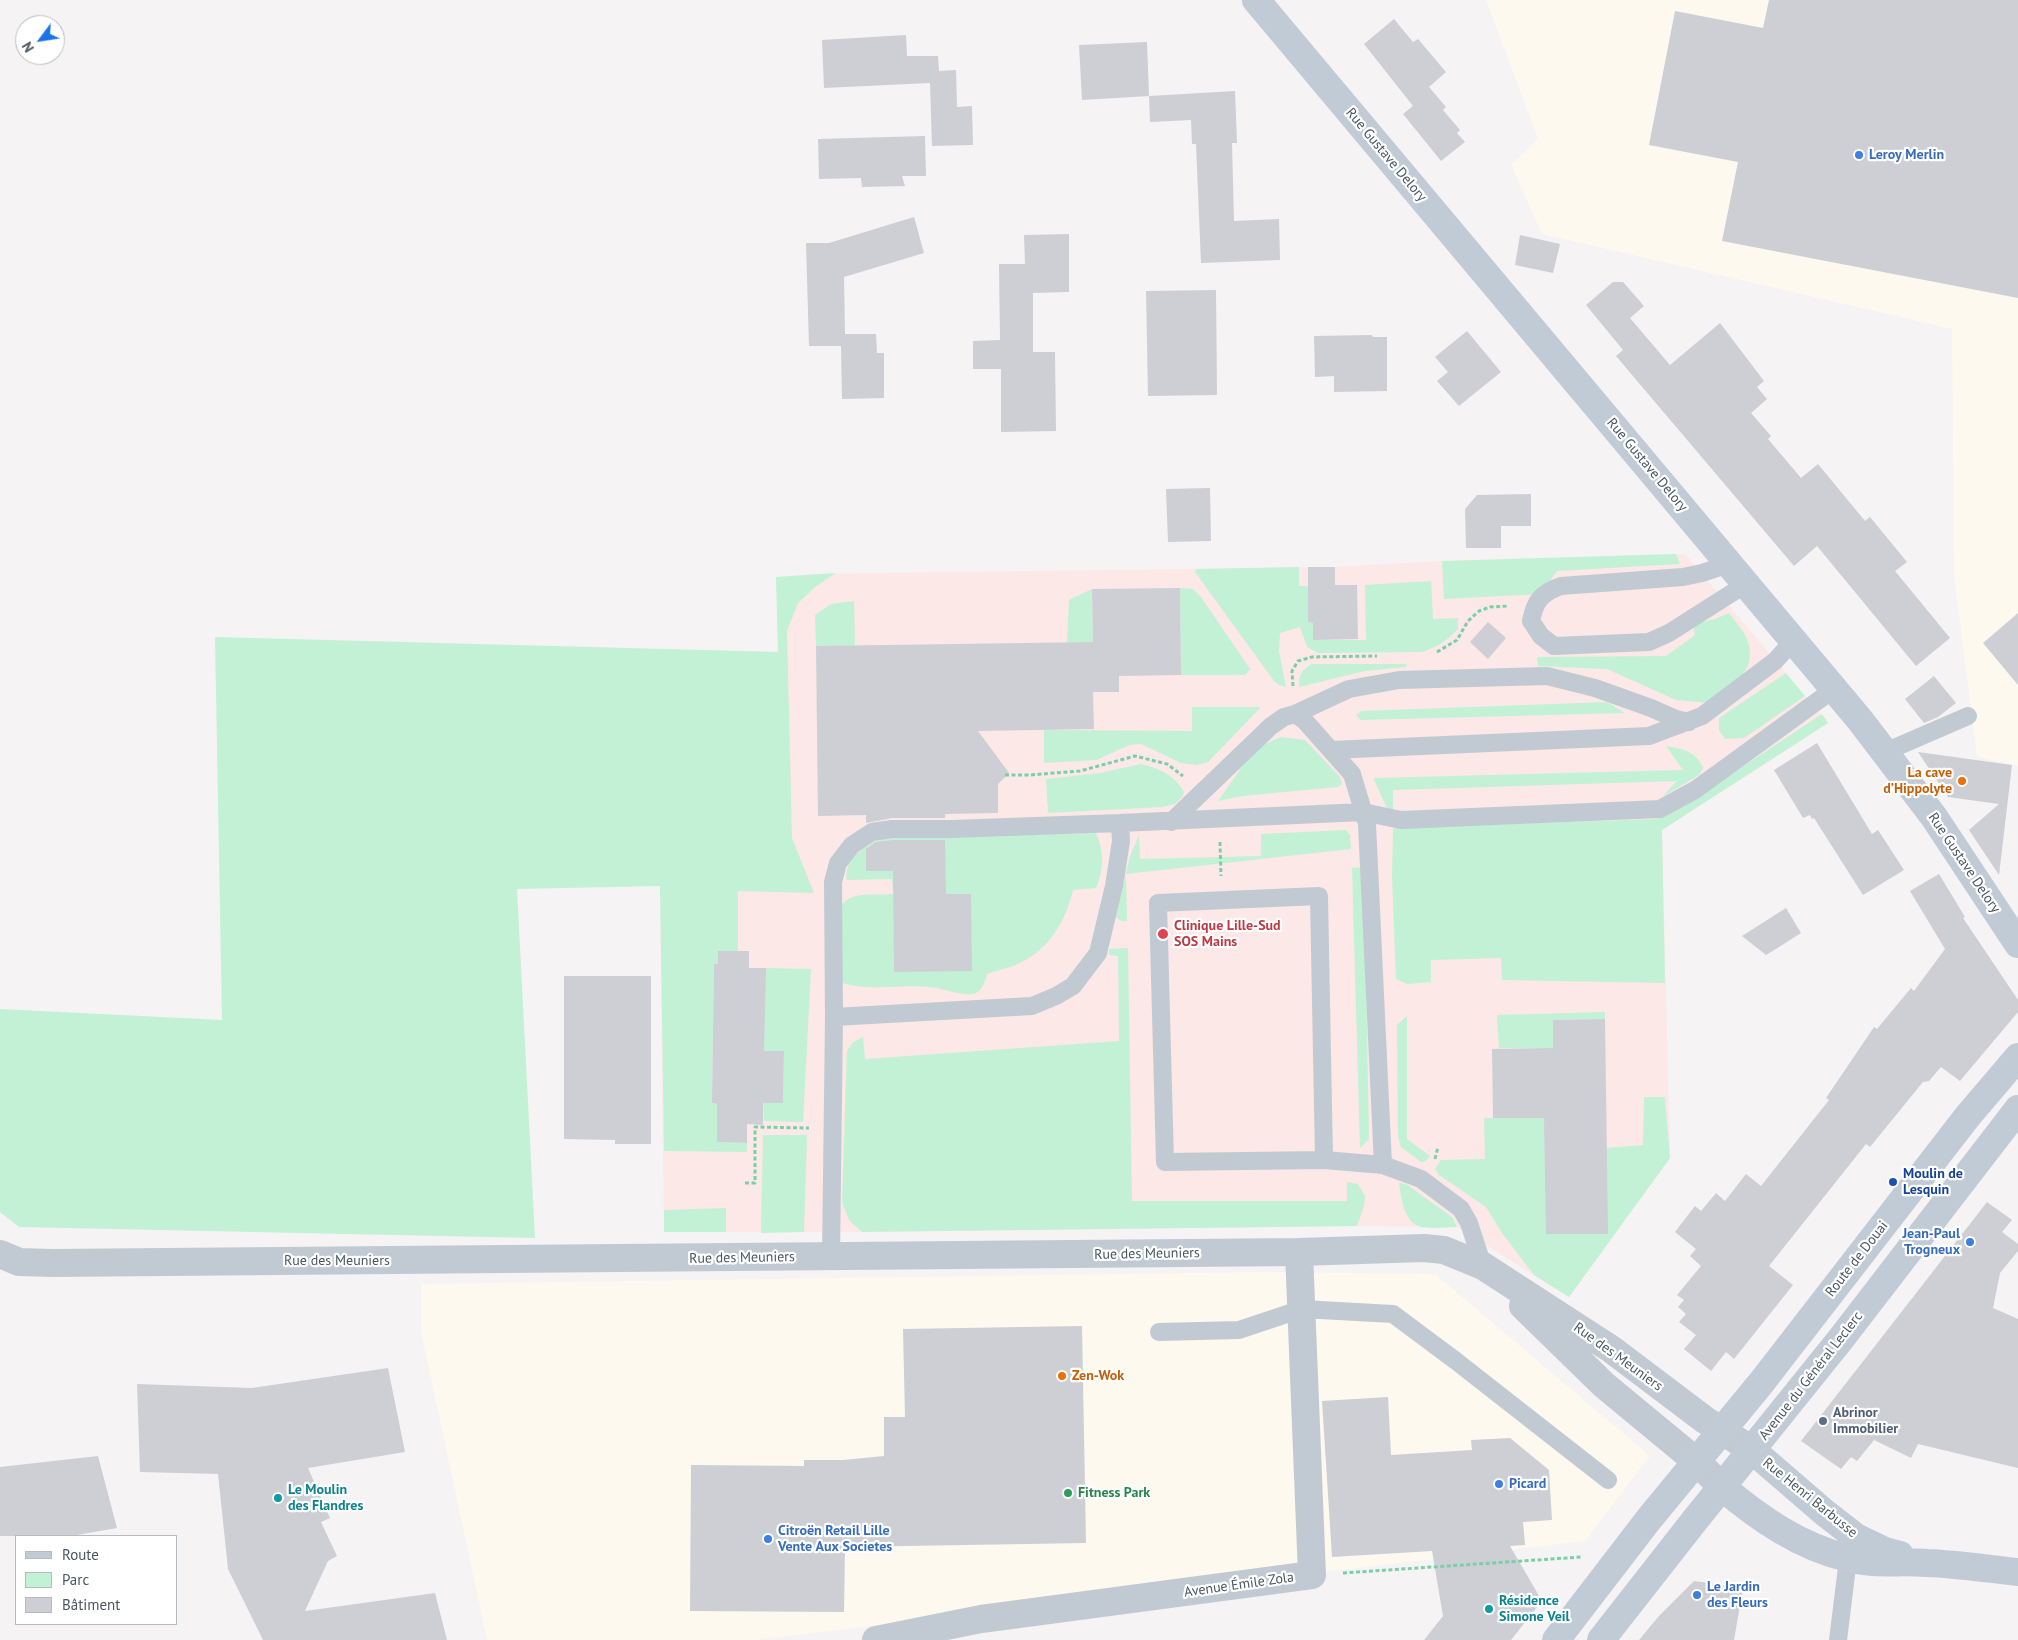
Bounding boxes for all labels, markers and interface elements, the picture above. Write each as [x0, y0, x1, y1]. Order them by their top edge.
north arrow [15, 15, 65, 65]
text: N [18, 39, 38, 56]
street label: Rue Gustave Delory [1342, 105, 1430, 205]
place label: Leroy Merlin [1869, 147, 1944, 163]
marker: Leroy Merlin [1853, 149, 1865, 161]
street label: Rue Gustave Delory [1603, 415, 1691, 515]
place label: La cave d’Hippolyte [1883, 765, 1952, 798]
marker: La cave d’Hippolyte [1956, 775, 1968, 787]
street label: Rue Gustave Delory [1924, 810, 2004, 916]
place label: Clinique Lille-Sud SOS Mains [1174, 918, 1281, 950]
marker: Clinique Lille-Sud SOS Mains [1156, 927, 1170, 941]
place label: Moulin de Lesquin [1903, 1166, 1963, 1198]
marker: Moulin de Lesquin [1887, 1176, 1899, 1188]
street label: Route de Douai [1822, 1218, 1892, 1300]
place label: Jean-Paul Trogneux [1902, 1226, 1960, 1258]
marker: Jean-Paul Trogneux [1964, 1236, 1976, 1248]
street label: Rue des Meuniers [1094, 1245, 1200, 1263]
street label: Rue des Meuniers [689, 1249, 795, 1267]
street label: Rue des Meuniers [284, 1253, 390, 1269]
street label: Avenue du Général Leclerc [1756, 1308, 1866, 1444]
street label: Rue des Meuniers [1570, 1319, 1666, 1395]
place label: Zen-Wok [1072, 1368, 1124, 1384]
marker: Zen-Wok [1056, 1370, 1068, 1382]
place label: Abrinor Immobilier [1833, 1405, 1898, 1438]
marker: Abrinor Immobilier [1817, 1415, 1829, 1427]
street label: Rue Henri Barbusse [1759, 1455, 1861, 1541]
place label: Picard [1509, 1476, 1546, 1492]
marker: Picard [1493, 1478, 1505, 1490]
place label: Le Moulin des Flandres [288, 1482, 363, 1514]
place label: Fitness Park [1078, 1485, 1150, 1501]
marker: Fitness Park [1062, 1487, 1074, 1499]
marker: Le Moulin des Flandres [272, 1492, 284, 1504]
place label: Citroën Retail Lille Vente Aux Societes [778, 1523, 892, 1555]
marker: Citroën Retail Lille Vente Aux Societes [762, 1533, 774, 1545]
legend [15, 1535, 178, 1625]
text: Route [62, 1545, 99, 1564]
street label: Avenue Émile Zola [1183, 1569, 1295, 1601]
text: Parc [62, 1570, 89, 1589]
place label: Le Jardin des Fleurs [1707, 1579, 1768, 1611]
marker: Le Jardin des Fleurs [1691, 1589, 1703, 1601]
place label: Résidence Simone Veil [1499, 1593, 1570, 1625]
text: Bâtiment [62, 1595, 120, 1614]
marker: Résidence Simone Veil [1483, 1603, 1495, 1615]

